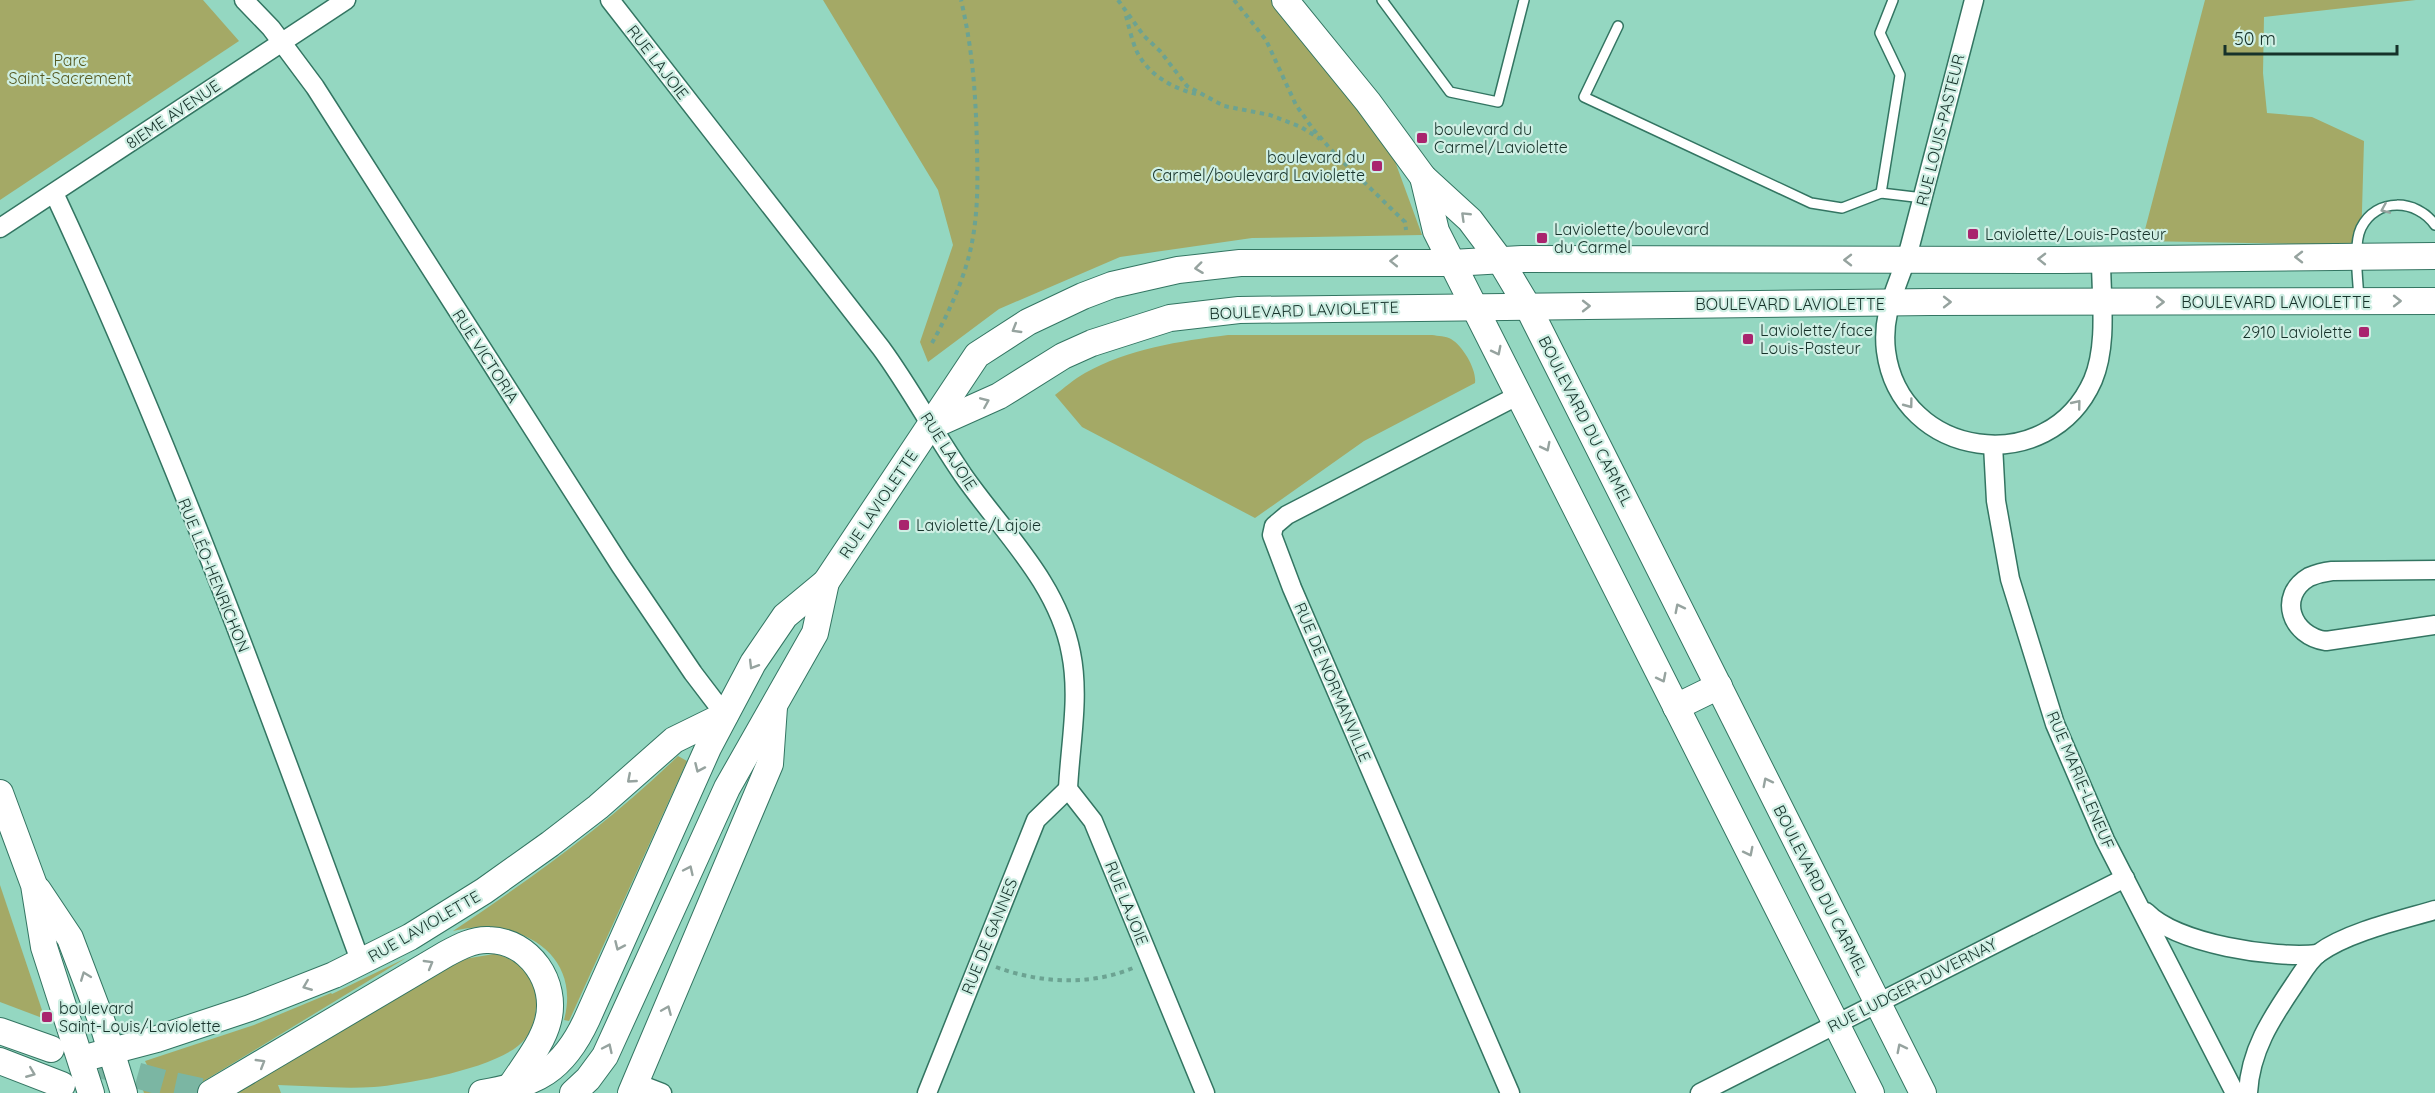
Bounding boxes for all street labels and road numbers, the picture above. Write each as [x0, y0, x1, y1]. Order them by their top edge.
street label: RUE LAJOIE [623, 21, 693, 103]
street label: RUE LOUIS-PASTEUR [1911, 52, 1969, 208]
street label: 8IEME AVENUE [122, 75, 224, 153]
street label: BOULEVARD LAVIOLETTE [2181, 292, 2371, 312]
street label: BOULEVARD LAVIOLETTE [1695, 294, 1885, 314]
street label: BOULEVARD LAVIOLETTE [1209, 297, 1399, 323]
street label: RUE VICTORIA [448, 306, 524, 406]
street label: BOULEVARD DU CARMEL [1534, 333, 1638, 510]
street label: RUE LAJOIE [916, 408, 982, 494]
street label: RUE LAVIOLETTE [834, 446, 922, 562]
street label: RUE LÉO-HENRICHON [174, 495, 254, 655]
street label: RUE DE NORMANVILLE [1290, 599, 1376, 765]
street label: RUE MARIE-LENEUF [2043, 708, 2119, 852]
street label: BOULEVARD DU CARMEL [1769, 802, 1873, 979]
street label: RUE LAJOIE [1101, 858, 1153, 948]
street label: RUE DE GANNES [957, 875, 1021, 997]
street label: RUE LAVIOLETTE [364, 886, 484, 966]
street label: RUE LUDGER-DUVERNAY [1824, 934, 2000, 1036]

